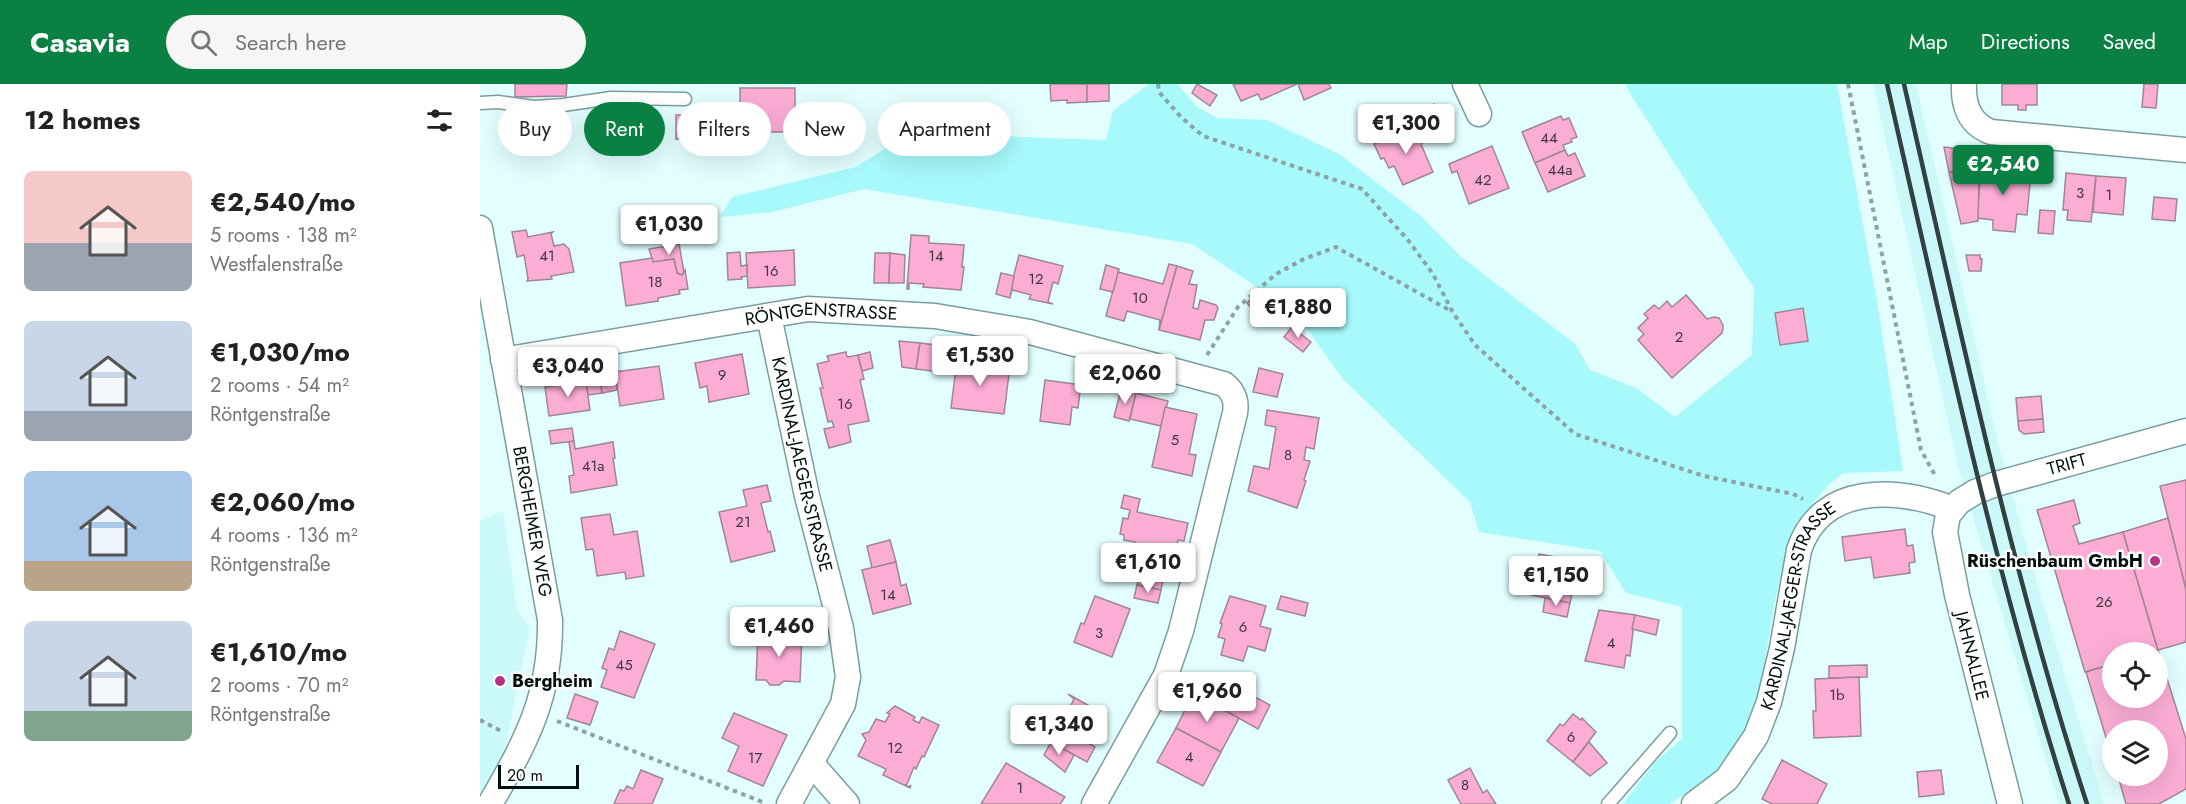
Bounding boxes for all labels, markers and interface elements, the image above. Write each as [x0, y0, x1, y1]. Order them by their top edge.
search box [166, 15, 586, 69]
text: Casavia [30, 22, 130, 63]
icon: search [187, 26, 220, 59]
text: Search here [235, 26, 346, 58]
text: Map [1909, 27, 1948, 57]
text: Directions [1981, 27, 2070, 57]
text: Saved [2103, 27, 2156, 57]
text: 12 homes [24, 101, 140, 139]
chip: Buy [498, 102, 572, 156]
chip: Rent [584, 102, 665, 156]
chip: Filters [677, 102, 771, 156]
chip: New [783, 102, 866, 156]
chip: Apartment [878, 102, 1011, 156]
icon: filters [423, 104, 456, 137]
pin: €1,300 [1357, 104, 1455, 155]
text: €1,300 [1372, 109, 1440, 138]
house number: 44 [1540, 127, 1558, 149]
pin: €2,540 [1954, 145, 2052, 196]
text: €2,540 [1967, 150, 2039, 179]
house number: 44a [1548, 159, 1572, 181]
house number: 42 [1474, 169, 1492, 191]
house number: 3 [2076, 182, 2084, 204]
text: €2,540/mo [210, 183, 355, 221]
house number: 1 [2106, 184, 2112, 206]
icon: home [72, 195, 144, 267]
pin: €1,030 [620, 205, 718, 256]
text: €1,030 [635, 210, 703, 239]
text: 5 rooms · 138 m² [210, 221, 357, 250]
house number: 41 [539, 245, 555, 267]
house number: 14 [928, 245, 944, 267]
text: Westfalenstraße [210, 250, 343, 279]
house number: 16 [763, 260, 779, 282]
house number: 12 [1028, 268, 1044, 290]
house number: 18 [648, 271, 662, 293]
house number: 10 [1132, 287, 1148, 309]
pin: €1,880 [1249, 288, 1347, 339]
text: €1,880 [1264, 293, 1332, 322]
street label: RÖNTGENSTRASSE [743, 296, 898, 332]
house number: 2 [1675, 326, 1683, 348]
text: €1,030/mo [210, 333, 350, 371]
pin: €1,530 [931, 336, 1029, 387]
text: €1,530 [946, 341, 1014, 370]
icon: home [72, 345, 144, 417]
pin: €3,040 [519, 347, 617, 398]
text: €3,040 [532, 352, 604, 381]
street label: KARDINAL-JAEGER-STRASSE [765, 354, 839, 575]
pin: €2,060 [1076, 354, 1174, 405]
text: €2,060 [1089, 359, 1161, 388]
house number: 9 [718, 364, 726, 386]
text: 2 rooms · 54 m² [210, 371, 349, 400]
house number: 16 [837, 393, 853, 415]
text: Röntgenstraße [210, 400, 331, 429]
house number: 5 [1171, 429, 1179, 451]
street label: BERGHEIMER WEG [506, 444, 559, 599]
house number: 8 [1284, 444, 1292, 466]
street label: TRIFT [2044, 446, 2090, 482]
house number: 41a [582, 455, 604, 477]
text: €2,060/mo [210, 483, 355, 521]
icon: home [72, 495, 144, 567]
street label: KARDINAL-JAEGER-STRASSE [1754, 495, 1841, 714]
house number: 21 [735, 511, 751, 533]
text: 4 rooms · 136 m² [210, 521, 358, 550]
pin: €1,610 [1099, 543, 1197, 594]
text: €1,610 [1115, 548, 1181, 577]
place label: Rüschenbaum GmbH [1967, 548, 2143, 574]
text: Röntgenstraße [210, 550, 331, 579]
marker: Rüschenbaum GmbH [2148, 554, 2162, 568]
pin: €1,150 [1507, 556, 1605, 607]
text: €1,150 [1523, 561, 1589, 590]
house number: 14 [880, 584, 896, 606]
house number: 26 [2095, 591, 2113, 613]
pin: €1,460 [730, 607, 828, 658]
street label: JAHNALLEE [1948, 607, 1996, 703]
text: €1,460 [744, 612, 814, 641]
house number: 6 [1239, 616, 1247, 638]
house number: 3 [1095, 622, 1103, 644]
house number: 4 [1607, 632, 1616, 654]
text: €1,610/mo [210, 633, 347, 671]
map controls [2102, 642, 2168, 786]
button: locate [2102, 642, 2168, 708]
icon: home [72, 645, 144, 717]
house number: 45 [615, 654, 633, 676]
place label: Bergheim [512, 668, 593, 694]
text: 2 rooms · 70 m² [210, 671, 348, 700]
pin: €1,960 [1158, 672, 1256, 723]
marker: Bergheim [493, 674, 507, 688]
text: €1,960 [1172, 677, 1242, 706]
house number: 1b [1829, 684, 1845, 706]
text: Röntgenstraße [210, 700, 331, 729]
pin: €1,340 [1010, 705, 1108, 756]
text: €1,340 [1024, 710, 1094, 739]
button: layers [2102, 720, 2168, 786]
house number: 6 [1567, 726, 1575, 748]
house number: 12 [887, 737, 903, 759]
house number: 4 [1185, 746, 1194, 768]
house number: 17 [748, 747, 762, 769]
scale bar [498, 762, 579, 790]
text: 20 m [507, 764, 543, 787]
house number: 8 [1461, 774, 1469, 796]
house number: 1 [1017, 777, 1023, 799]

